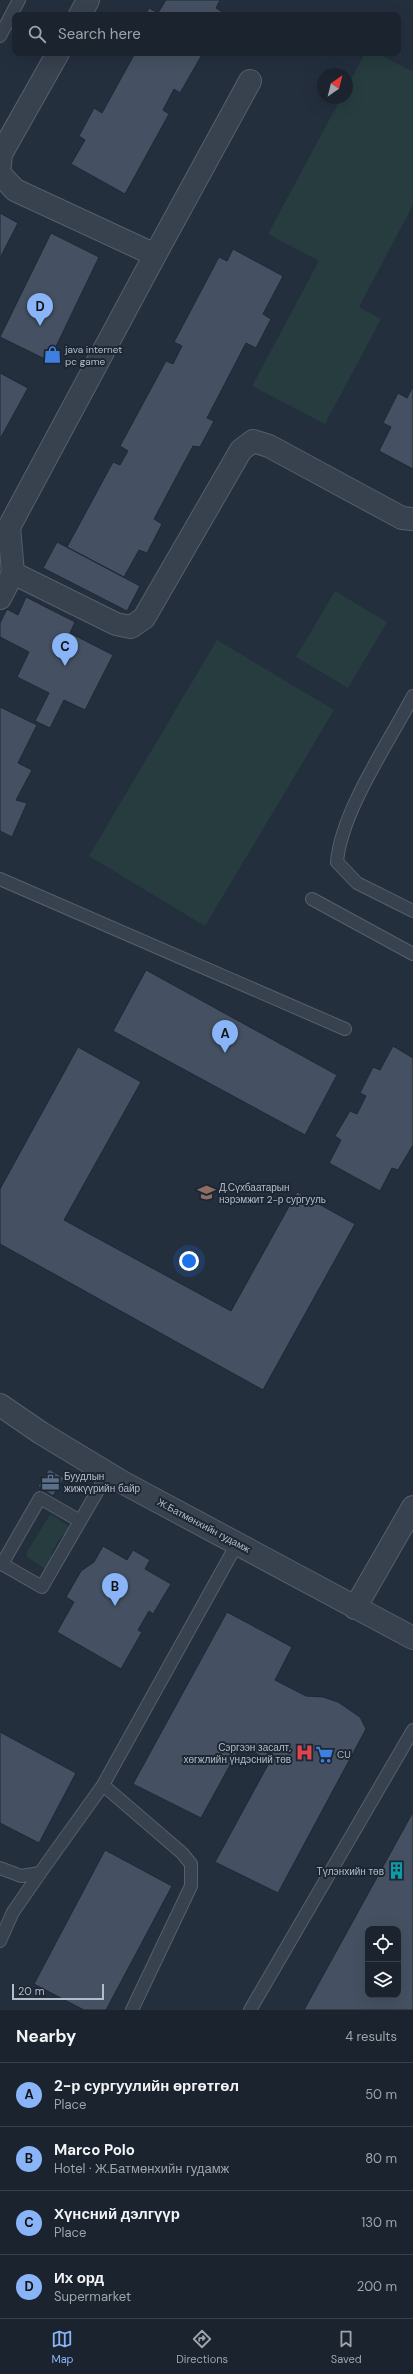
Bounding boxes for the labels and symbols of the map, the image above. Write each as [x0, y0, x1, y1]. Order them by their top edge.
north arrow [317, 68, 353, 104]
pin: D [27, 293, 53, 326]
place label: java internet pc game [64, 343, 122, 368]
shop icon: java internet pc game [42, 345, 62, 365]
pin: C [52, 633, 78, 666]
pin: A [212, 1020, 238, 1053]
place label: Д.Сүхбаатарын нэрэмжит 2-р сургууль [219, 1181, 326, 1206]
school or university icon: Д.Сүхбаатарын нэрэмжит 2-р сургууль [196, 1183, 216, 1203]
your location [179, 1251, 199, 1271]
place label: Буудлын жижүүрийн байр [64, 1470, 141, 1495]
office icon: Буудлын жижүүрийн байр [41, 1472, 61, 1492]
street label: Ж.Батмөнхийн гудамж [155, 1495, 253, 1556]
pin: B [102, 1573, 128, 1606]
place label: Сэргээн засалт, хөгжлийн үндэсний төв [184, 1741, 291, 1766]
hospital icon: Сэргээн засалт, хөгжлийн үндэсний төв [294, 1743, 314, 1763]
supermarket icon: CU [314, 1744, 334, 1764]
place label: CU [337, 1748, 351, 1761]
building icon: Түлэнхийн төв [387, 1861, 407, 1881]
place label: Түлэнхийн төв [317, 1865, 384, 1878]
scale bar [12, 1982, 104, 2001]

